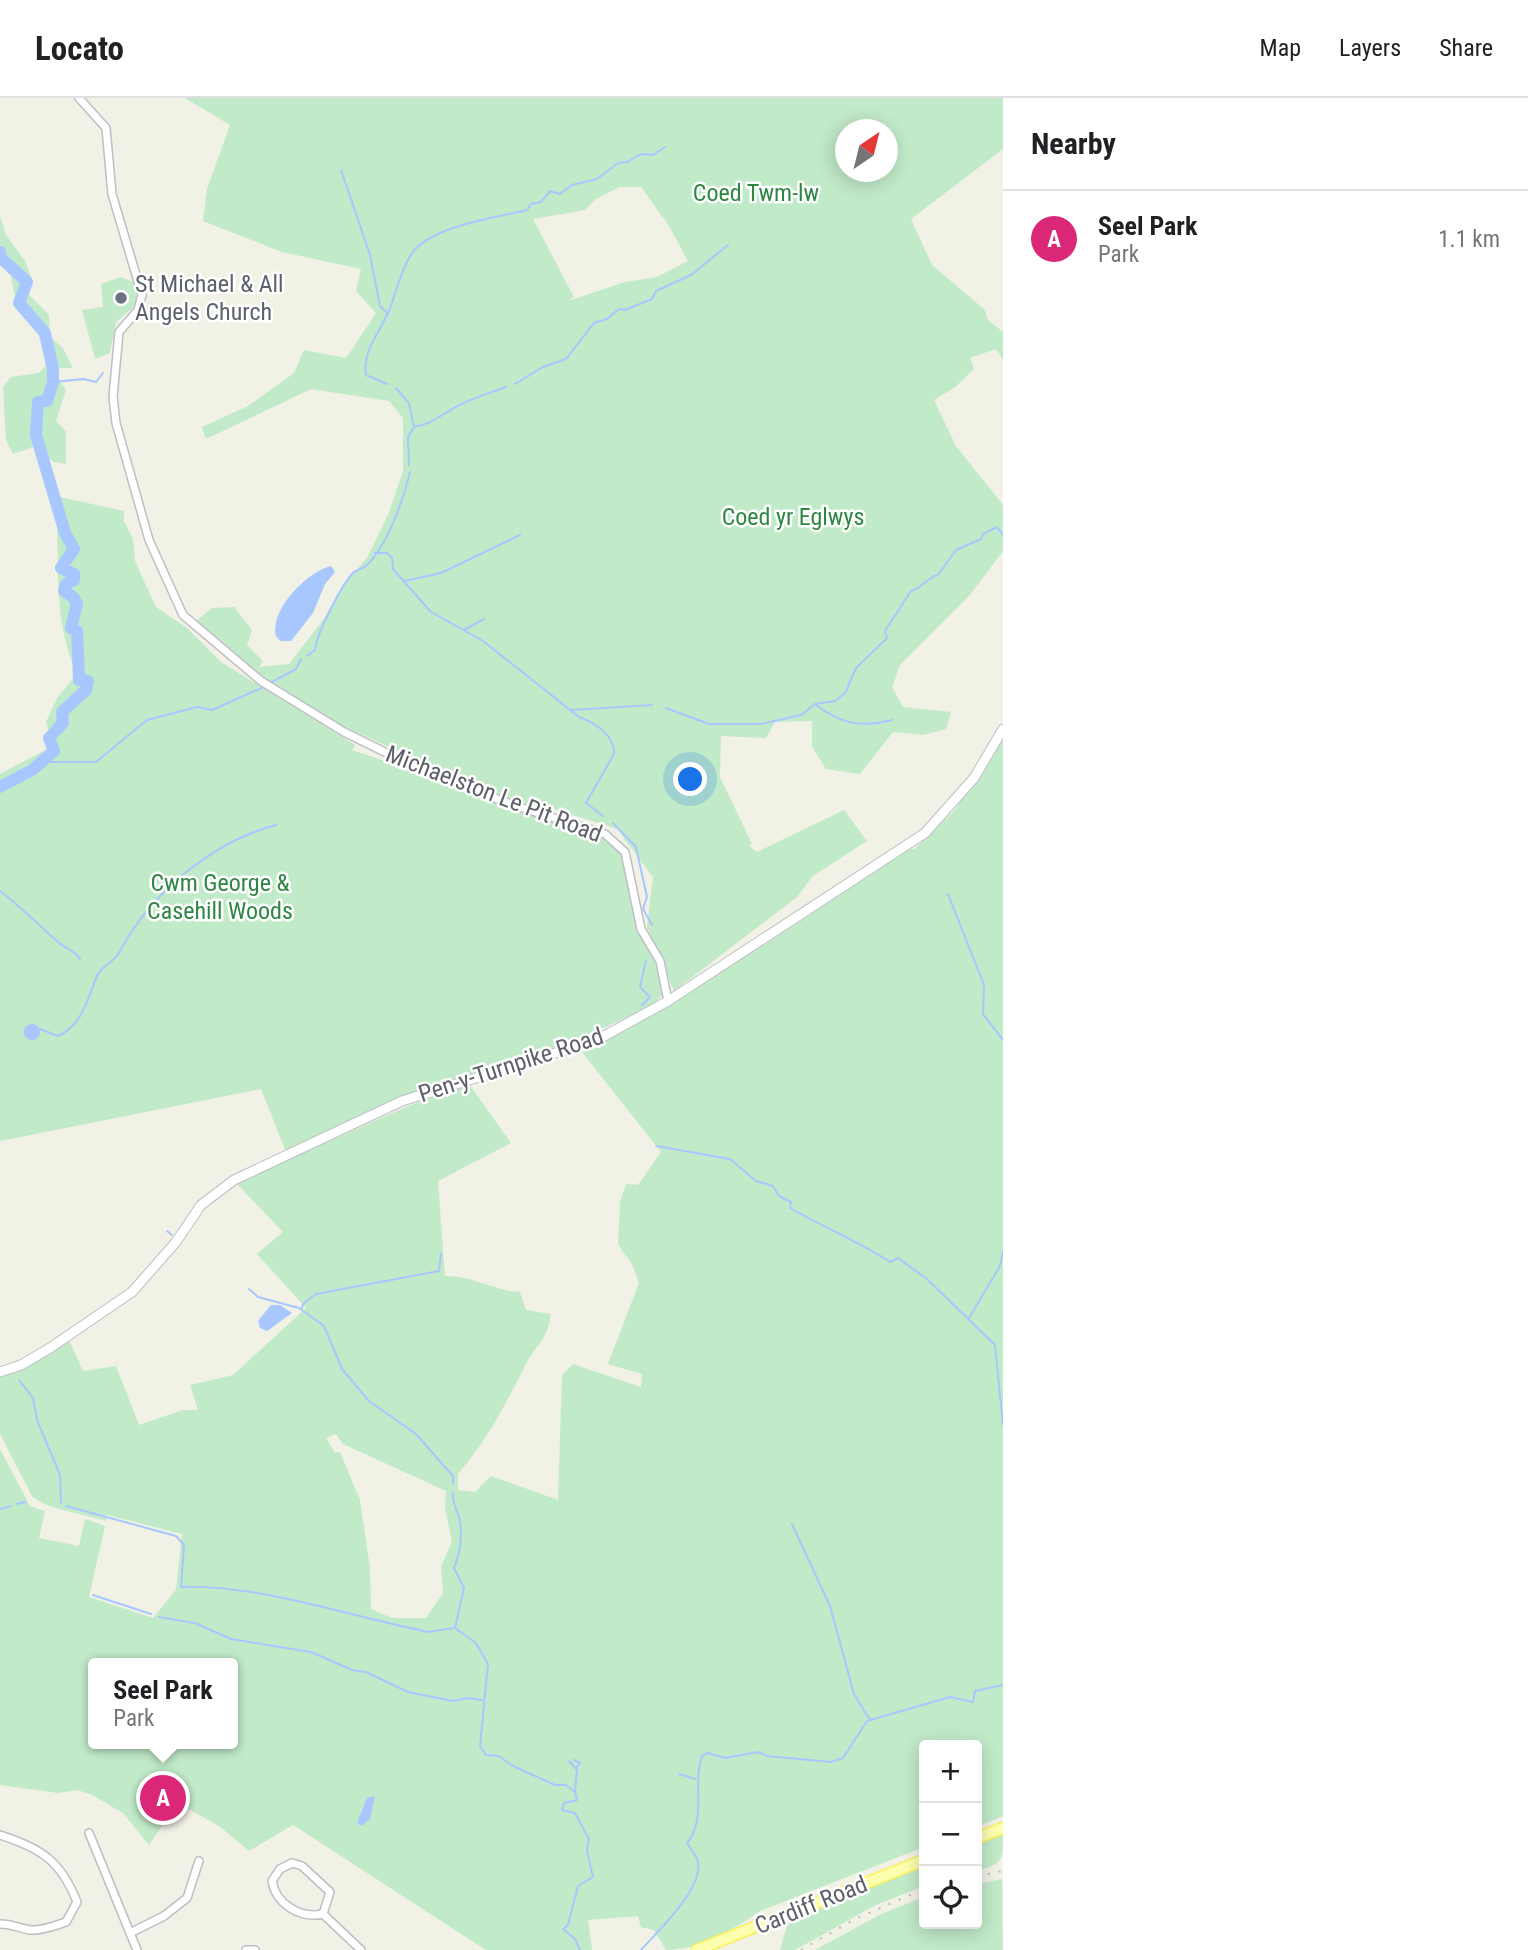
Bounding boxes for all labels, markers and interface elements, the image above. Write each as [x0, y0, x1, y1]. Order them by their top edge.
text: Locato [35, 29, 124, 68]
text: Map [1260, 34, 1301, 62]
text: Layers [1339, 34, 1401, 62]
text: Share [1439, 34, 1493, 62]
north arrow [835, 119, 898, 182]
text: Nearby [1031, 126, 1116, 161]
park label: Coed Twm-lw [693, 179, 819, 207]
text: Seel Park [1098, 211, 1197, 241]
text: A [1047, 226, 1061, 253]
text: 1.1 km [1438, 226, 1500, 253]
text: Park [1098, 241, 1139, 268]
place label: St Michael & All Angels Church [135, 270, 284, 326]
marker: St Michael & All Angels Church [113, 290, 129, 306]
park label: Coed yr Eglwys [722, 503, 864, 531]
street label: Michaelston Le Pit Road [382, 740, 606, 848]
your location [673, 762, 707, 796]
park label: Cwm George & Casehill Woods [147, 869, 293, 925]
street label: Pen-y-Turnpike Road [415, 1022, 607, 1108]
popup [88, 1658, 238, 1749]
text: Seel Park [113, 1675, 213, 1705]
text: Park [113, 1705, 154, 1732]
map controls [919, 1740, 982, 1929]
button: + [919, 1740, 982, 1803]
pin: A [140, 1772, 186, 1824]
button: − [919, 1803, 982, 1866]
button: locate [919, 1866, 982, 1929]
street label: Cardiff Road [751, 1870, 871, 1940]

